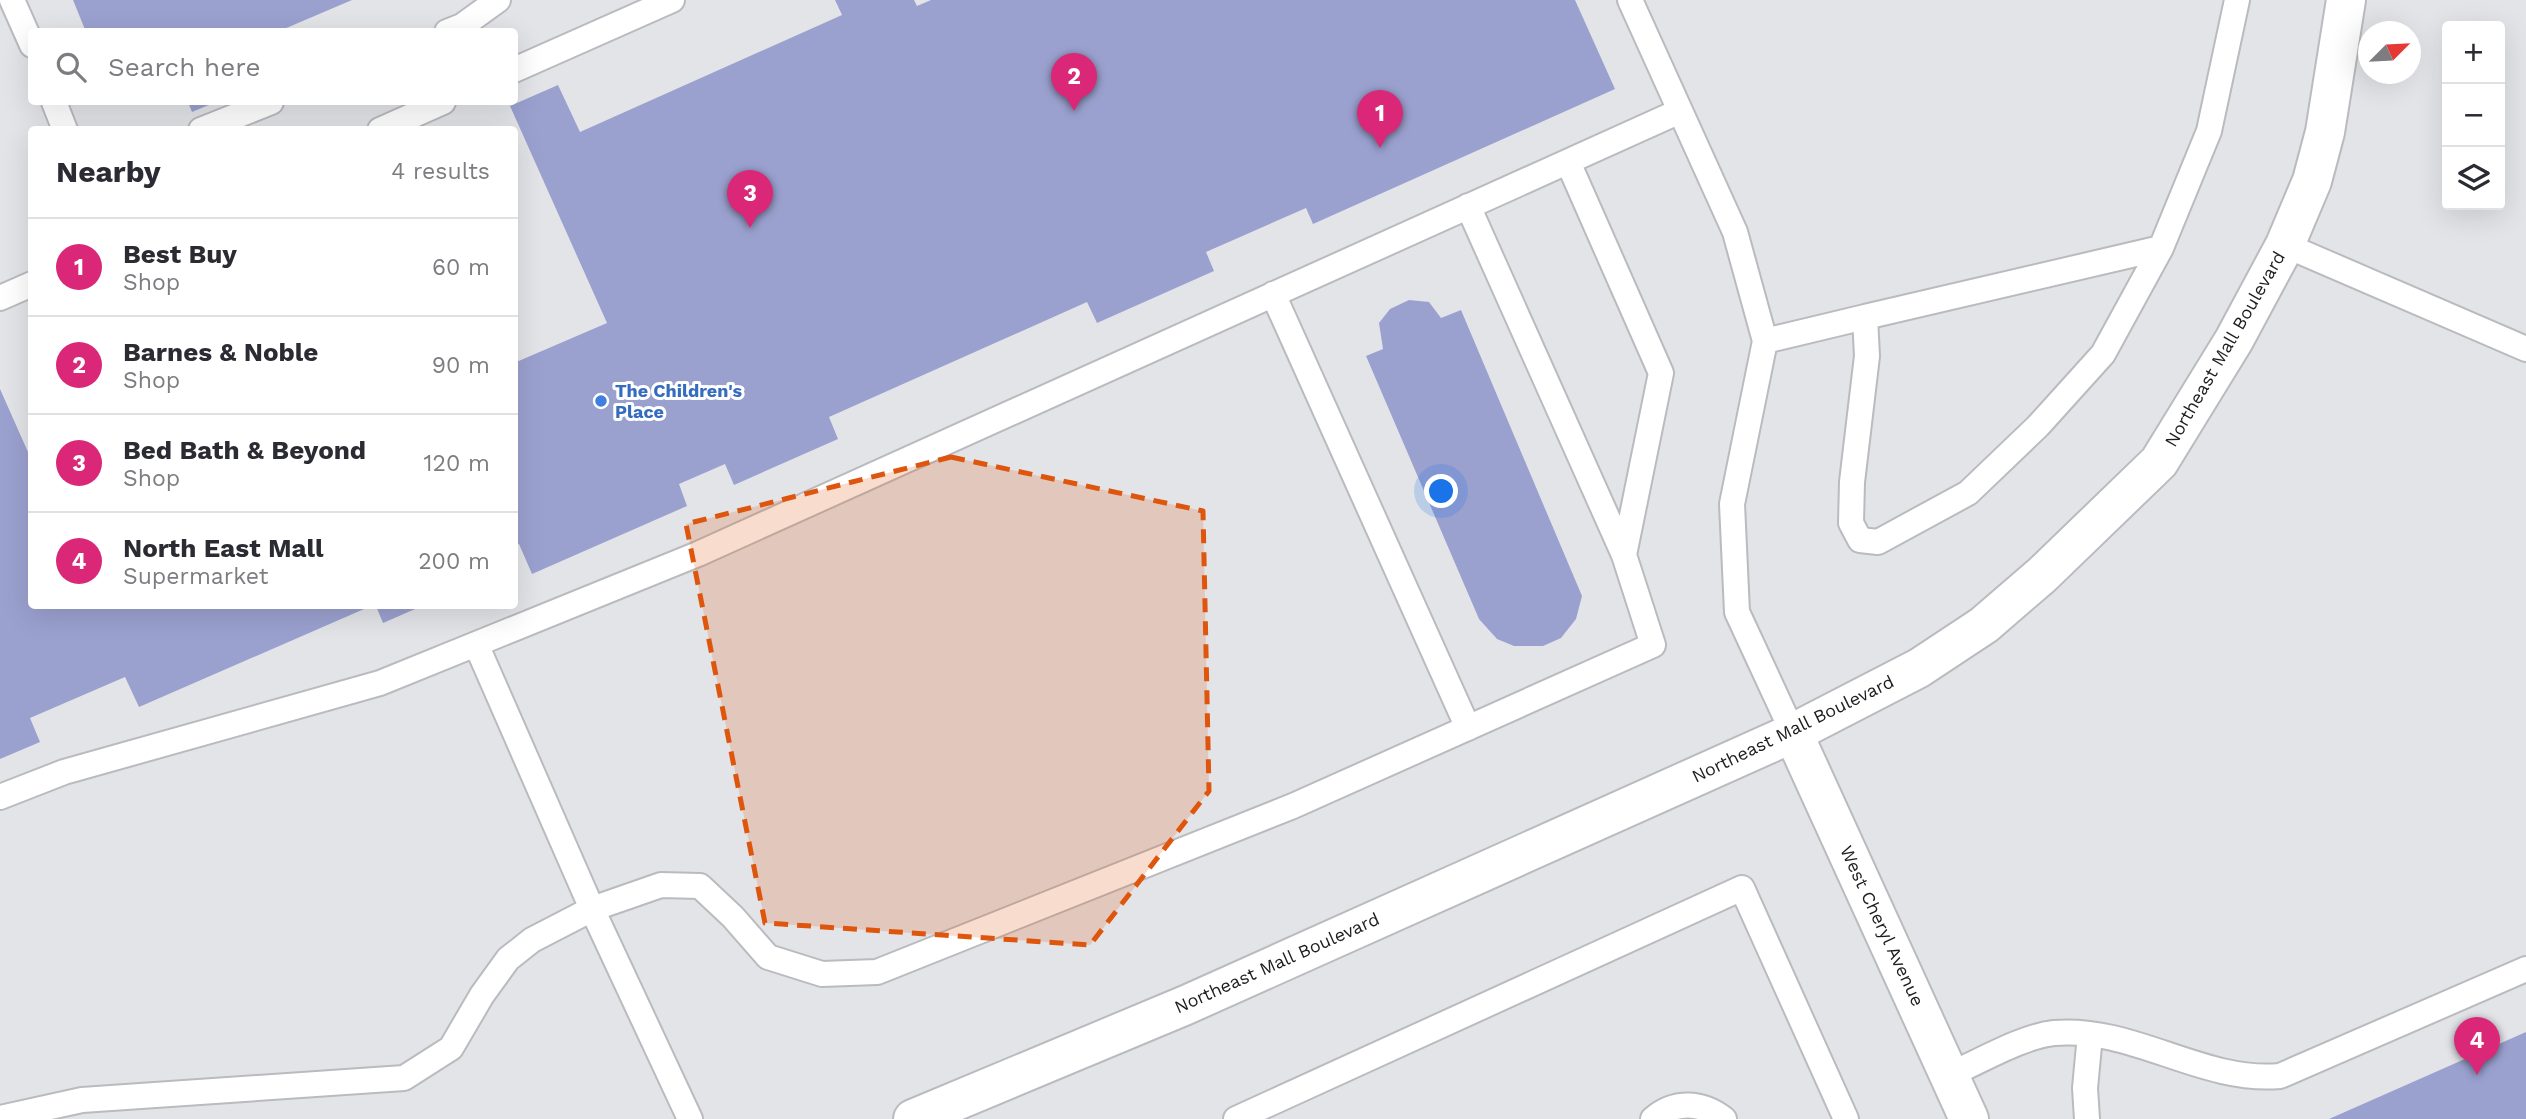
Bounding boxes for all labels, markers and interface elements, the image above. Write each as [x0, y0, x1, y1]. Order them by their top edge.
north arrow [2358, 21, 2421, 84]
map controls [2442, 21, 2505, 210]
button: + [2442, 21, 2505, 84]
search box [28, 28, 518, 105]
icon: search [52, 48, 90, 86]
text: Search here [108, 52, 260, 82]
pin: 2 [1051, 53, 1097, 111]
button: − [2442, 84, 2505, 147]
pin: 1 [1357, 90, 1403, 148]
button: layers [2442, 147, 2505, 210]
text: Nearby [56, 154, 161, 189]
text: 4 results [391, 158, 490, 185]
pin: 3 [727, 170, 773, 228]
text: Best Buy [123, 239, 237, 269]
street label: Northeast Mall Boulevard [2160, 247, 2289, 450]
text: 1 [74, 254, 84, 281]
text: 60 m [432, 254, 490, 281]
text: Shop [123, 269, 180, 296]
text: Barnes & Noble [123, 337, 318, 367]
text: 2 [72, 352, 86, 379]
text: 90 m [432, 352, 490, 379]
text: Shop [123, 367, 180, 394]
place label: The Children's Place [615, 380, 743, 422]
marker: The Children's Place [593, 393, 609, 409]
text: Bed Bath & Beyond [123, 435, 366, 465]
text: 3 [72, 450, 86, 477]
text: 120 m [424, 450, 490, 477]
text: Shop [123, 465, 180, 492]
your location [1424, 474, 1458, 508]
text: North East Mall [123, 533, 324, 563]
text: 4 [72, 548, 86, 575]
text: 200 m [418, 548, 490, 575]
text: Supermarket [123, 563, 268, 590]
street label: Northeast Mall Boulevard [1688, 670, 1897, 787]
street label: West Cheryl Avenue [1836, 842, 1929, 1009]
street label: Northeast Mall Boulevard [1171, 908, 1382, 1017]
pin: 4 [2454, 1017, 2500, 1075]

